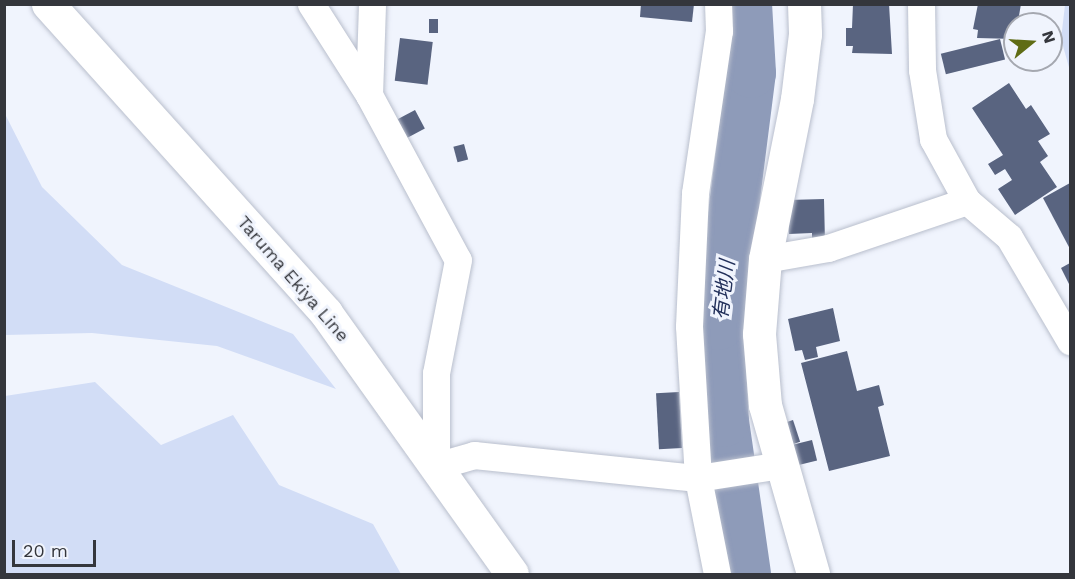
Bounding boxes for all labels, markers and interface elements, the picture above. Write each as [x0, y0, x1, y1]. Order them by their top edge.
north arrow [1003, 12, 1063, 72]
text: N [1038, 28, 1060, 45]
street label: Taruma Ekiya Line [232, 211, 354, 347]
water label: 有地川 [708, 259, 740, 321]
scale bar [15, 528, 99, 566]
text: 20 m [23, 540, 68, 561]

